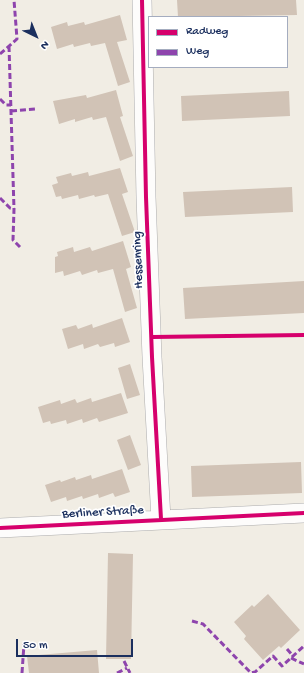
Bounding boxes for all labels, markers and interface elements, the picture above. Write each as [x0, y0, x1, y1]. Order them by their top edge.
north arrow [16, 16, 56, 56]
legend [148, 16, 288, 68]
text: Radweg [186, 25, 228, 39]
text: N [37, 38, 51, 52]
text: Weg [186, 45, 209, 59]
street label: Hessenring [130, 231, 148, 289]
street label: Berliner Straße [62, 503, 144, 523]
scale bar [18, 631, 135, 657]
text: 50 m [23, 639, 48, 653]

